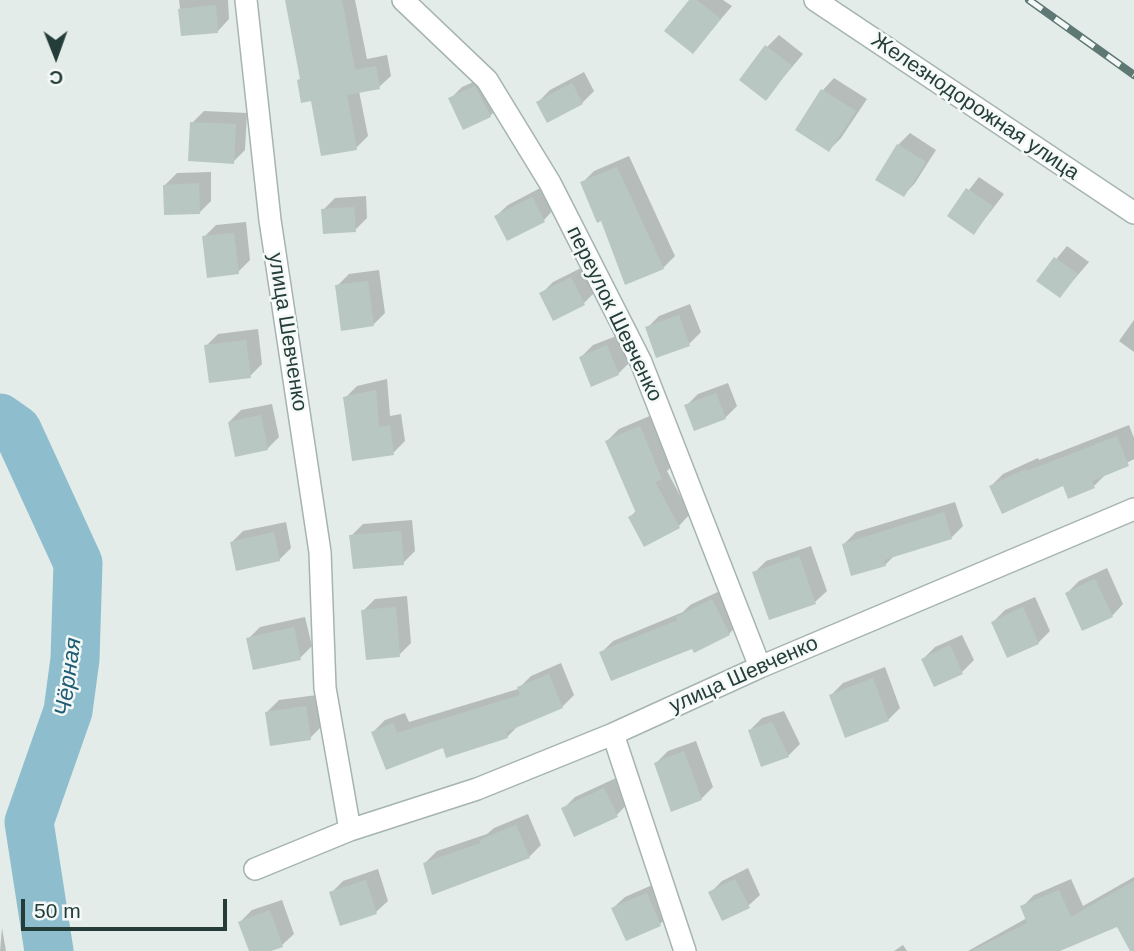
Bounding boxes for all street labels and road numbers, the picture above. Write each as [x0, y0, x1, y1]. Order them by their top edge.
street label: Железнодорожная улица [866, 28, 1084, 186]
street label: переулок Шевченко [561, 222, 667, 406]
street label: улица Шевченко [262, 251, 312, 413]
street label: улица Шевченко [666, 631, 822, 719]

